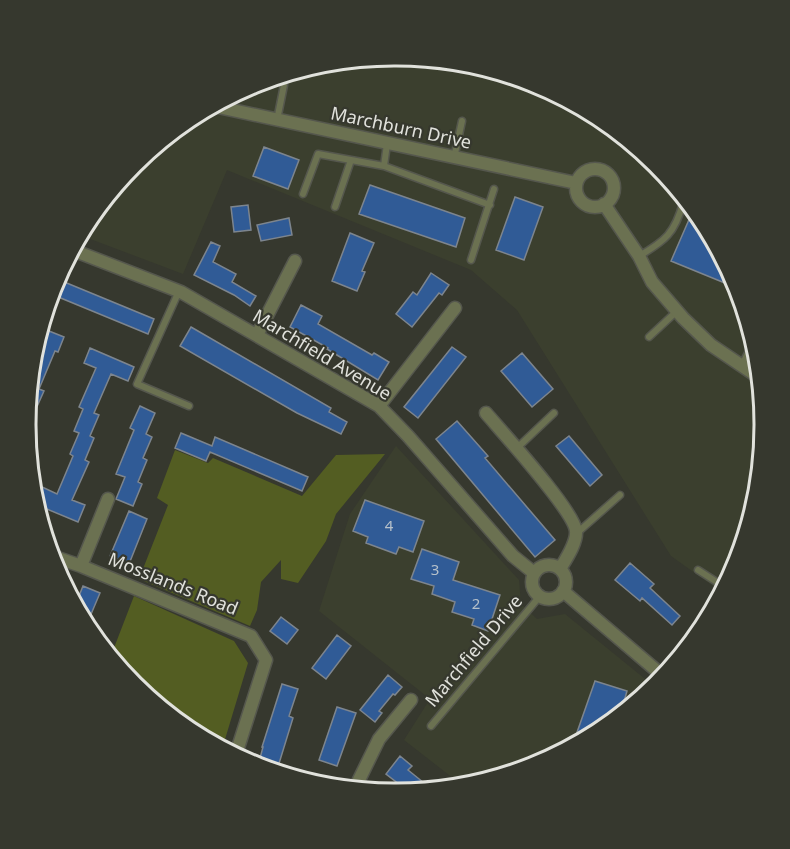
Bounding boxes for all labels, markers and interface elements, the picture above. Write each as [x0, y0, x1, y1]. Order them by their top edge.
street label: Marchburn Drive [329, 100, 474, 154]
street label: Marchfield Avenue [249, 303, 396, 405]
house number: 4 [385, 515, 394, 535]
street label: Mosslands Road [105, 546, 242, 620]
house number: 3 [431, 559, 439, 579]
street label: Marchfield Drive [419, 589, 527, 711]
house number: 2 [472, 593, 480, 613]

